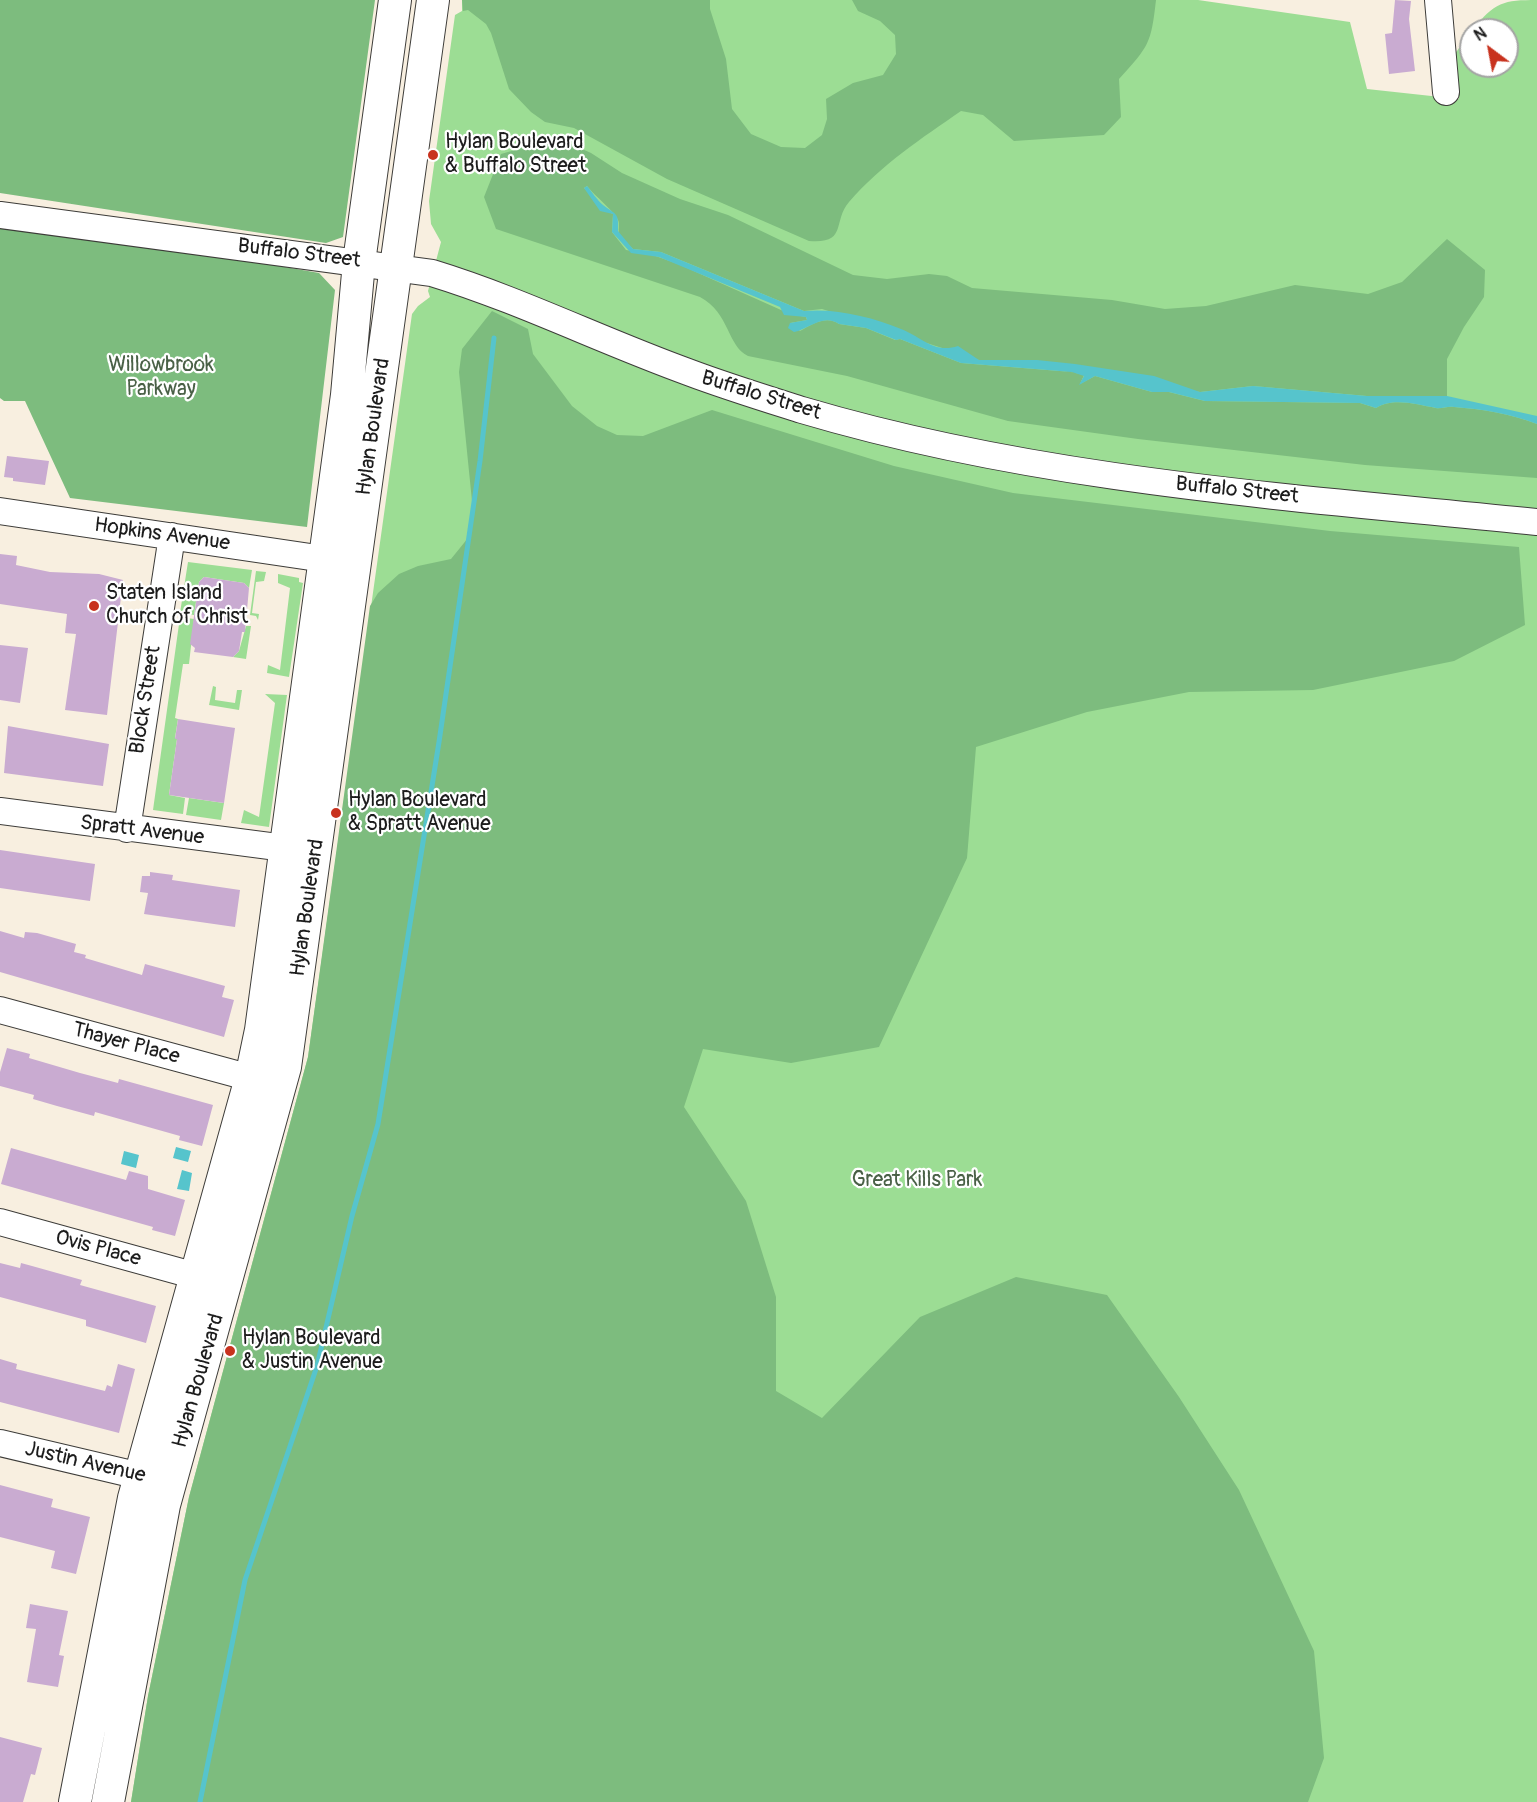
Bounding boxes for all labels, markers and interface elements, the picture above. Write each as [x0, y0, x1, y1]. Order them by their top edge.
north arrow [1459, 18, 1519, 78]
text: N [1471, 23, 1490, 46]
place label: Hylan Boulevard & Buffalo Street [445, 130, 586, 180]
marker: Hylan Boulevard & Buffalo Street [426, 148, 440, 162]
street label: Buffalo Street [236, 234, 362, 274]
park label: Willowbrook Parkway [108, 353, 214, 403]
street label: Hylan Boulevard [352, 357, 396, 497]
street label: Buffalo Street [698, 366, 824, 426]
street label: Buffalo Street [1174, 472, 1300, 510]
street label: Hopkins Avenue [92, 513, 232, 557]
place label: Staten Island Church of Christ [106, 581, 248, 631]
marker: Staten Island Church of Christ [87, 599, 101, 613]
street label: Block Street [125, 644, 167, 756]
place label: Hylan Boulevard & Spratt Avenue [348, 788, 491, 838]
marker: Hylan Boulevard & Spratt Avenue [329, 806, 343, 820]
street label: Spratt Avenue [79, 811, 205, 851]
street label: Hylan Boulevard [286, 838, 330, 978]
street label: Thayer Place [70, 1018, 182, 1070]
park label: Great Kills Park [852, 1168, 982, 1194]
street label: Ovis Place [52, 1225, 144, 1273]
street label: Hylan Boulevard [168, 1311, 230, 1451]
place label: Hylan Boulevard & Justin Avenue [242, 1326, 383, 1376]
marker: Hylan Boulevard & Justin Avenue [223, 1344, 237, 1358]
street label: Justin Avenue [22, 1437, 148, 1489]

